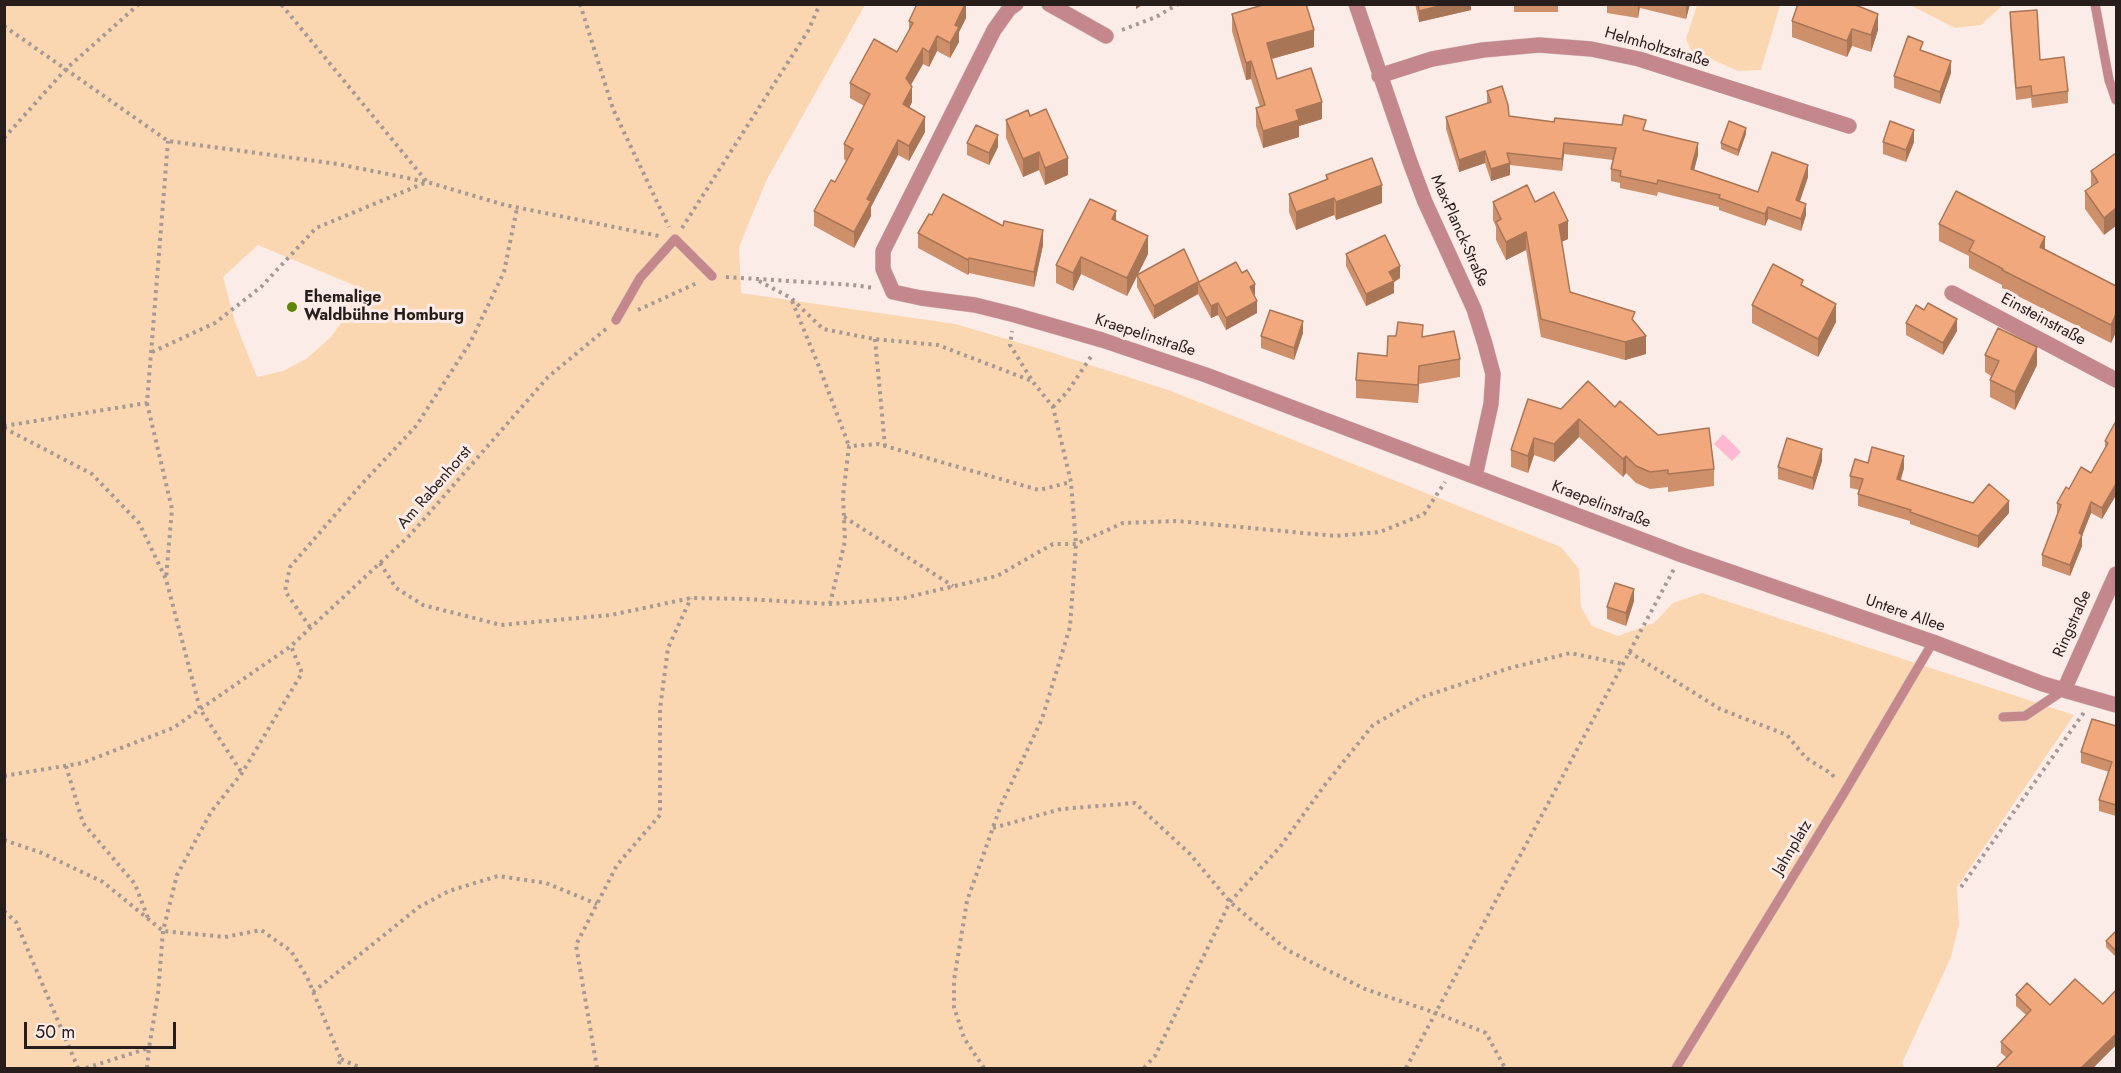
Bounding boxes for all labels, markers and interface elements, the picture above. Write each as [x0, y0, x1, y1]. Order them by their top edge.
street label: Helmholtzstraße [1602, 24, 1712, 72]
street label: Max-Planck-Straße [1426, 172, 1492, 290]
place label: Ehemalige Waldbühne Homburg [304, 288, 464, 326]
street label: Einsteinstraße [1997, 290, 2089, 350]
marker: Ehemalige Waldbühne Homburg [285, 300, 299, 314]
street label: Kraepelinstraße [1092, 311, 1198, 361]
street label: Am Rabenhorst [394, 443, 476, 533]
street label: Kraepelinstraße [1549, 477, 1653, 533]
street label: Ringstraße [2050, 587, 2096, 661]
street label: Untere Allee [1863, 591, 1947, 637]
street label: Jahnplatz [1769, 817, 1817, 879]
scale bar [27, 1010, 178, 1048]
text: 50 m [35, 1019, 75, 1045]

